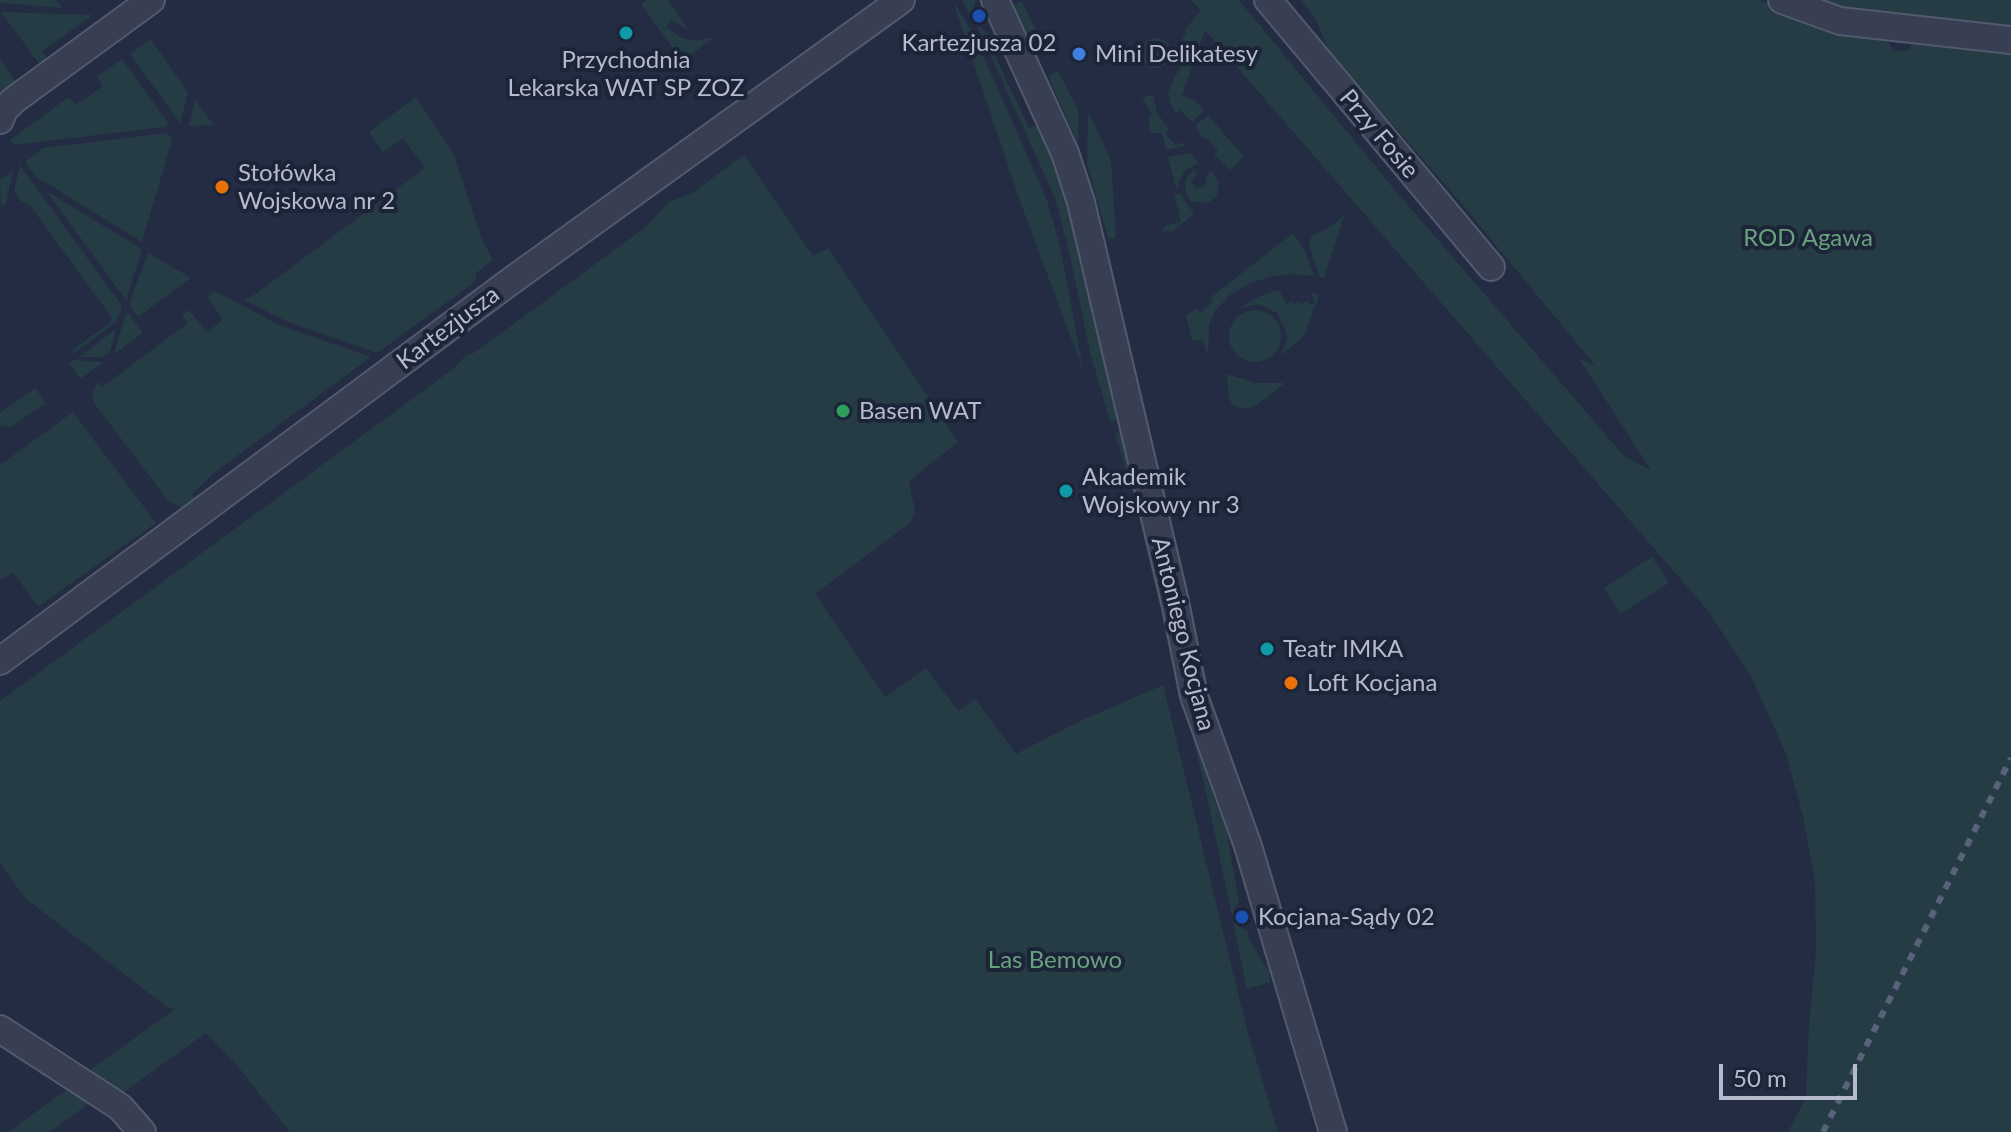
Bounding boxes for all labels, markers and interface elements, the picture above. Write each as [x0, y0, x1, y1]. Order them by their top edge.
marker: Kartezjusza 02 [970, 7, 988, 25]
marker: Przychodnia Lekarska WAT SP ZOZ [617, 24, 635, 42]
place label: Kartezjusza 02 [902, 29, 1056, 57]
place label: Mini Delikatesy [1095, 40, 1258, 68]
marker: Mini Delikatesy [1070, 45, 1088, 63]
place label: Przychodnia Lekarska WAT SP ZOZ [507, 46, 745, 102]
street label: Przy Fosie [1334, 84, 1424, 184]
place label: Stołówka Wojskowa nr 2 [238, 159, 395, 215]
marker: Stołówka Wojskowa nr 2 [213, 178, 231, 196]
park label: ROD Agawa [1743, 224, 1873, 252]
street label: Kartezjusza [391, 280, 505, 376]
place label: Basen WAT [859, 397, 981, 425]
marker: Basen WAT [834, 402, 852, 420]
place label: Akademik Wojskowy nr 3 [1082, 463, 1240, 519]
marker: Akademik Wojskowy nr 3 [1057, 482, 1075, 500]
street label: Antoniego Kocjana [1145, 534, 1221, 734]
place label: Teatr IMKA [1283, 635, 1403, 663]
marker: Teatr IMKA [1258, 640, 1276, 658]
place label: Loft Kocjana [1307, 669, 1437, 697]
marker: Loft Kocjana [1282, 674, 1300, 692]
place label: Kocjana-Sądy 02 [1258, 903, 1435, 931]
marker: Kocjana-Sądy 02 [1233, 908, 1251, 926]
park label: Las Bemowo [988, 946, 1122, 974]
scale bar [1723, 1048, 1861, 1098]
text: 50 m [1733, 1063, 1787, 1092]

